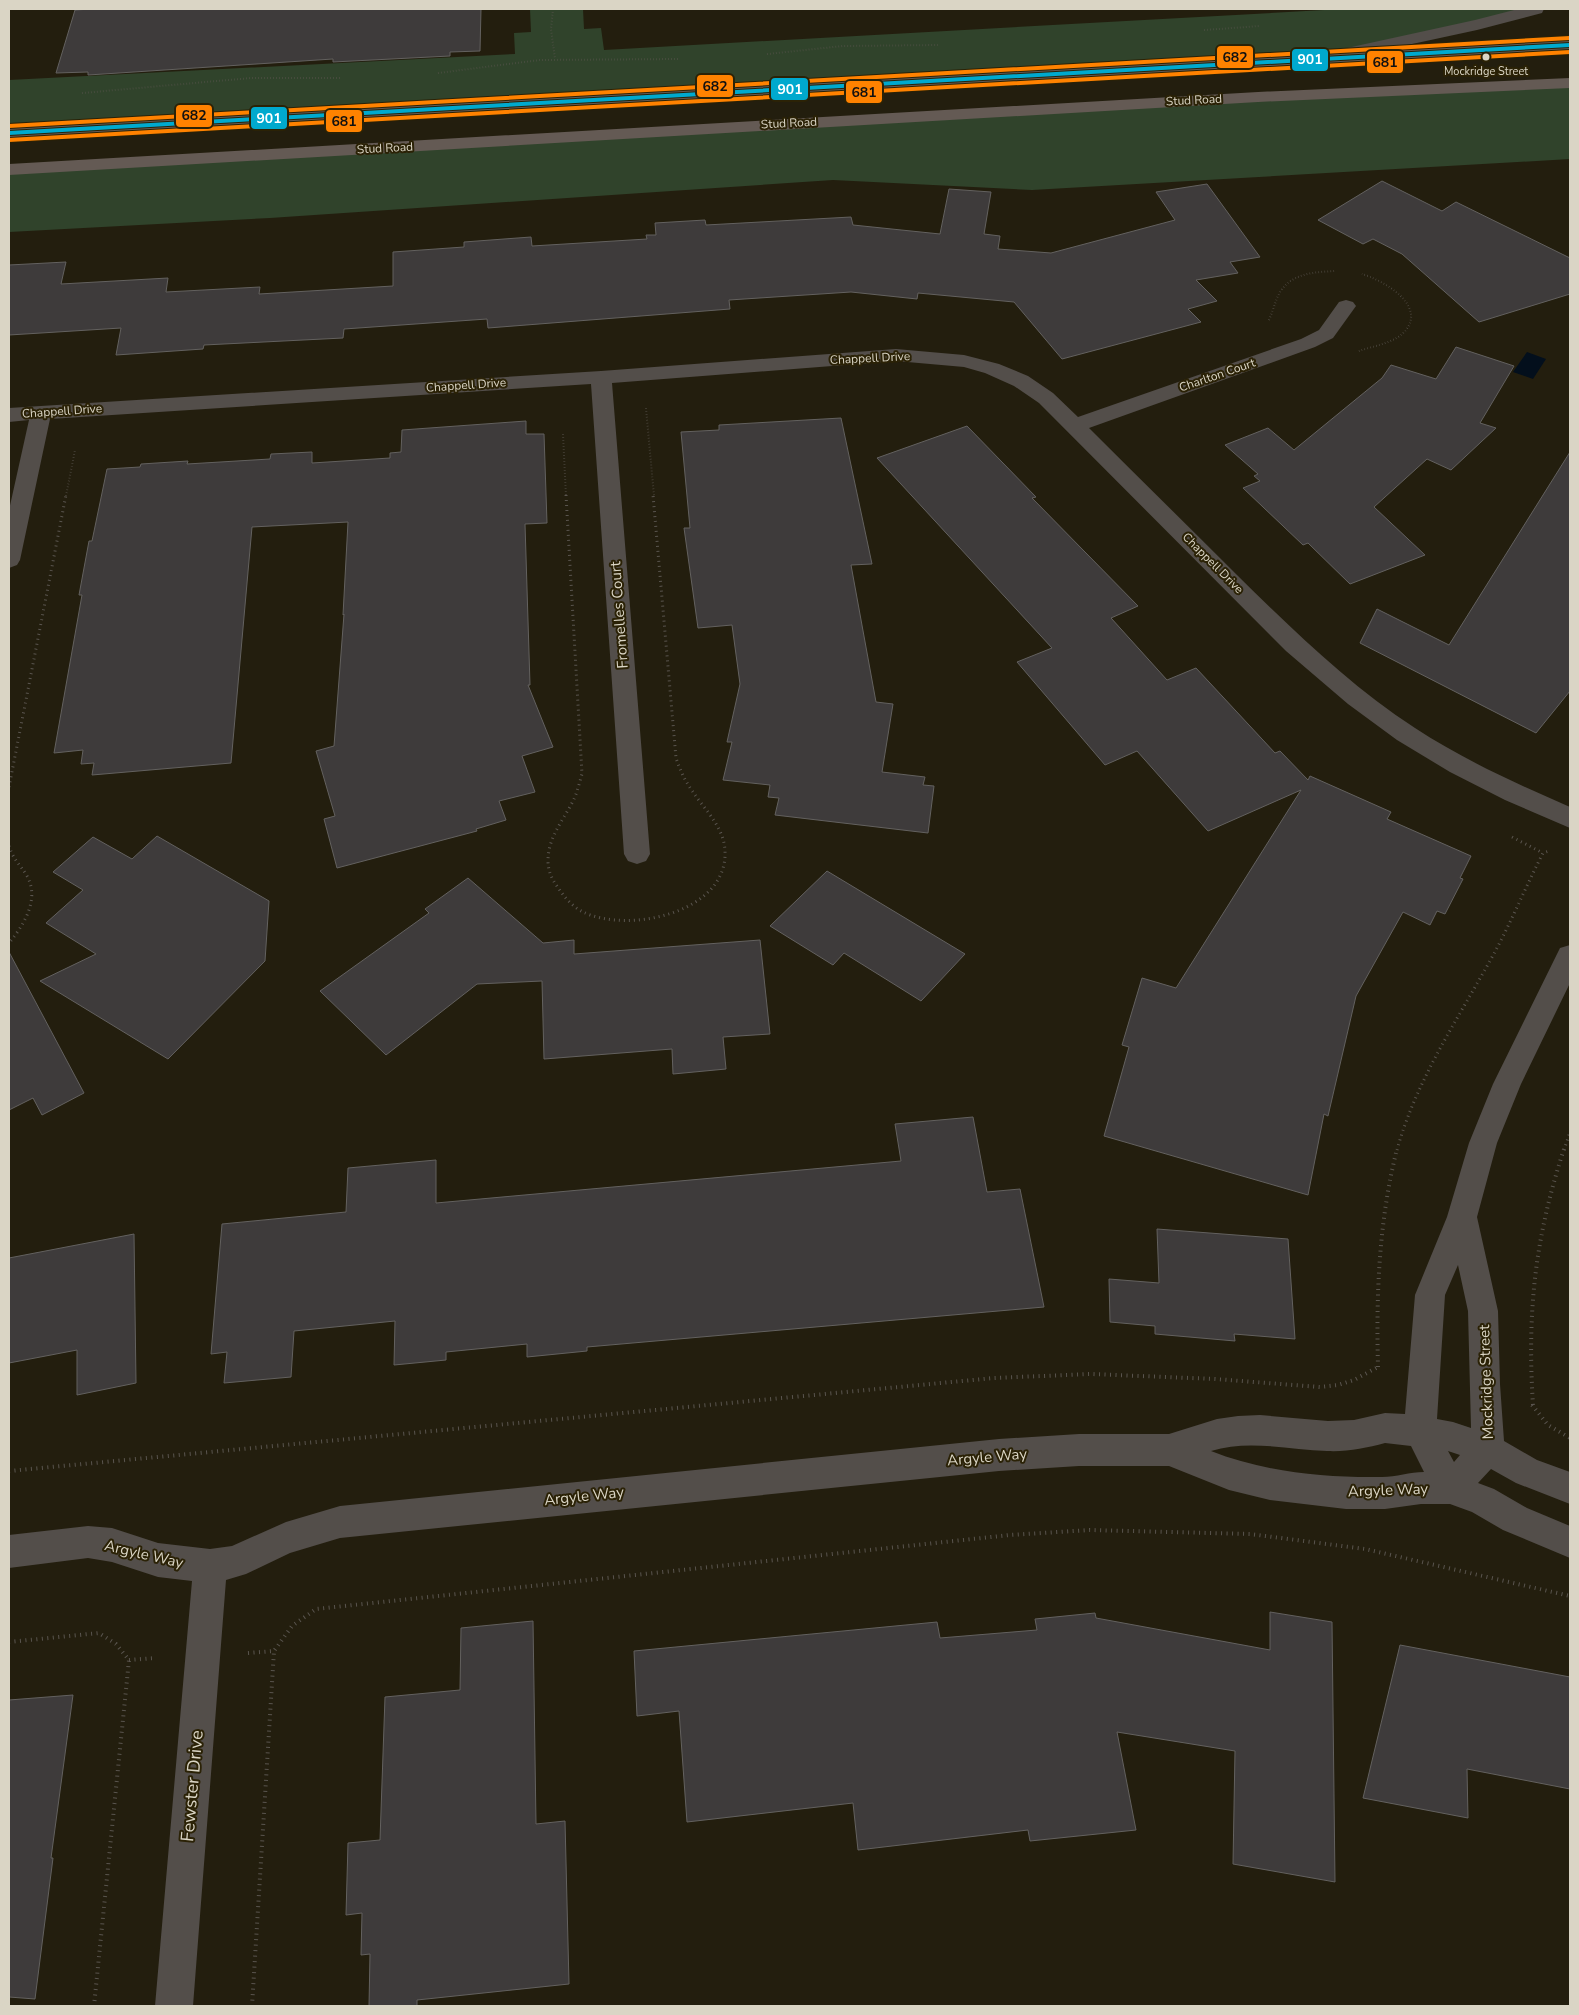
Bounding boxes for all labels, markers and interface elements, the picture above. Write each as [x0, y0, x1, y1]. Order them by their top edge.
line badge: 682 [1216, 45, 1254, 69]
text: 682 [1222, 48, 1248, 67]
line badge: 901 [1291, 48, 1329, 72]
text: 901 [1297, 50, 1323, 69]
line badge: 681 [1366, 50, 1404, 74]
marker: Mockridge Street [1481, 52, 1491, 62]
text: 681 [1372, 53, 1398, 72]
place label: Mockridge Street [1444, 64, 1528, 79]
line badge: 682 [696, 74, 734, 98]
text: 682 [702, 77, 728, 96]
line badge: 901 [770, 77, 809, 101]
text: 901 [777, 80, 803, 99]
line badge: 681 [845, 80, 883, 104]
text: 681 [851, 83, 877, 102]
street label: Stud Road [1165, 91, 1223, 109]
line badge: 682 [175, 104, 213, 128]
text: 682 [181, 106, 207, 125]
line badge: 901 [250, 106, 288, 130]
text: 901 [256, 109, 282, 128]
line badge: 681 [325, 109, 363, 133]
text: 681 [331, 112, 357, 131]
street label: Stud Road [760, 114, 818, 132]
street label: Stud Road [356, 139, 414, 157]
street label: Chappell Drive [829, 348, 911, 368]
street label: Charlton Court [1177, 354, 1258, 396]
street label: Chappell Drive [425, 374, 507, 396]
street label: Chappell Drive [21, 400, 103, 422]
street label: Chappell Drive [1179, 529, 1247, 597]
street label: Fromelles Court [605, 560, 633, 669]
street label: Mockridge Street [1474, 1324, 1498, 1440]
street label: Argyle Way [946, 1444, 1028, 1470]
street label: Argyle Way [1348, 1479, 1429, 1501]
street label: Argyle Way [543, 1482, 625, 1510]
street label: Argyle Way [103, 1535, 186, 1573]
street label: Fewster Drive [175, 1729, 209, 1843]

